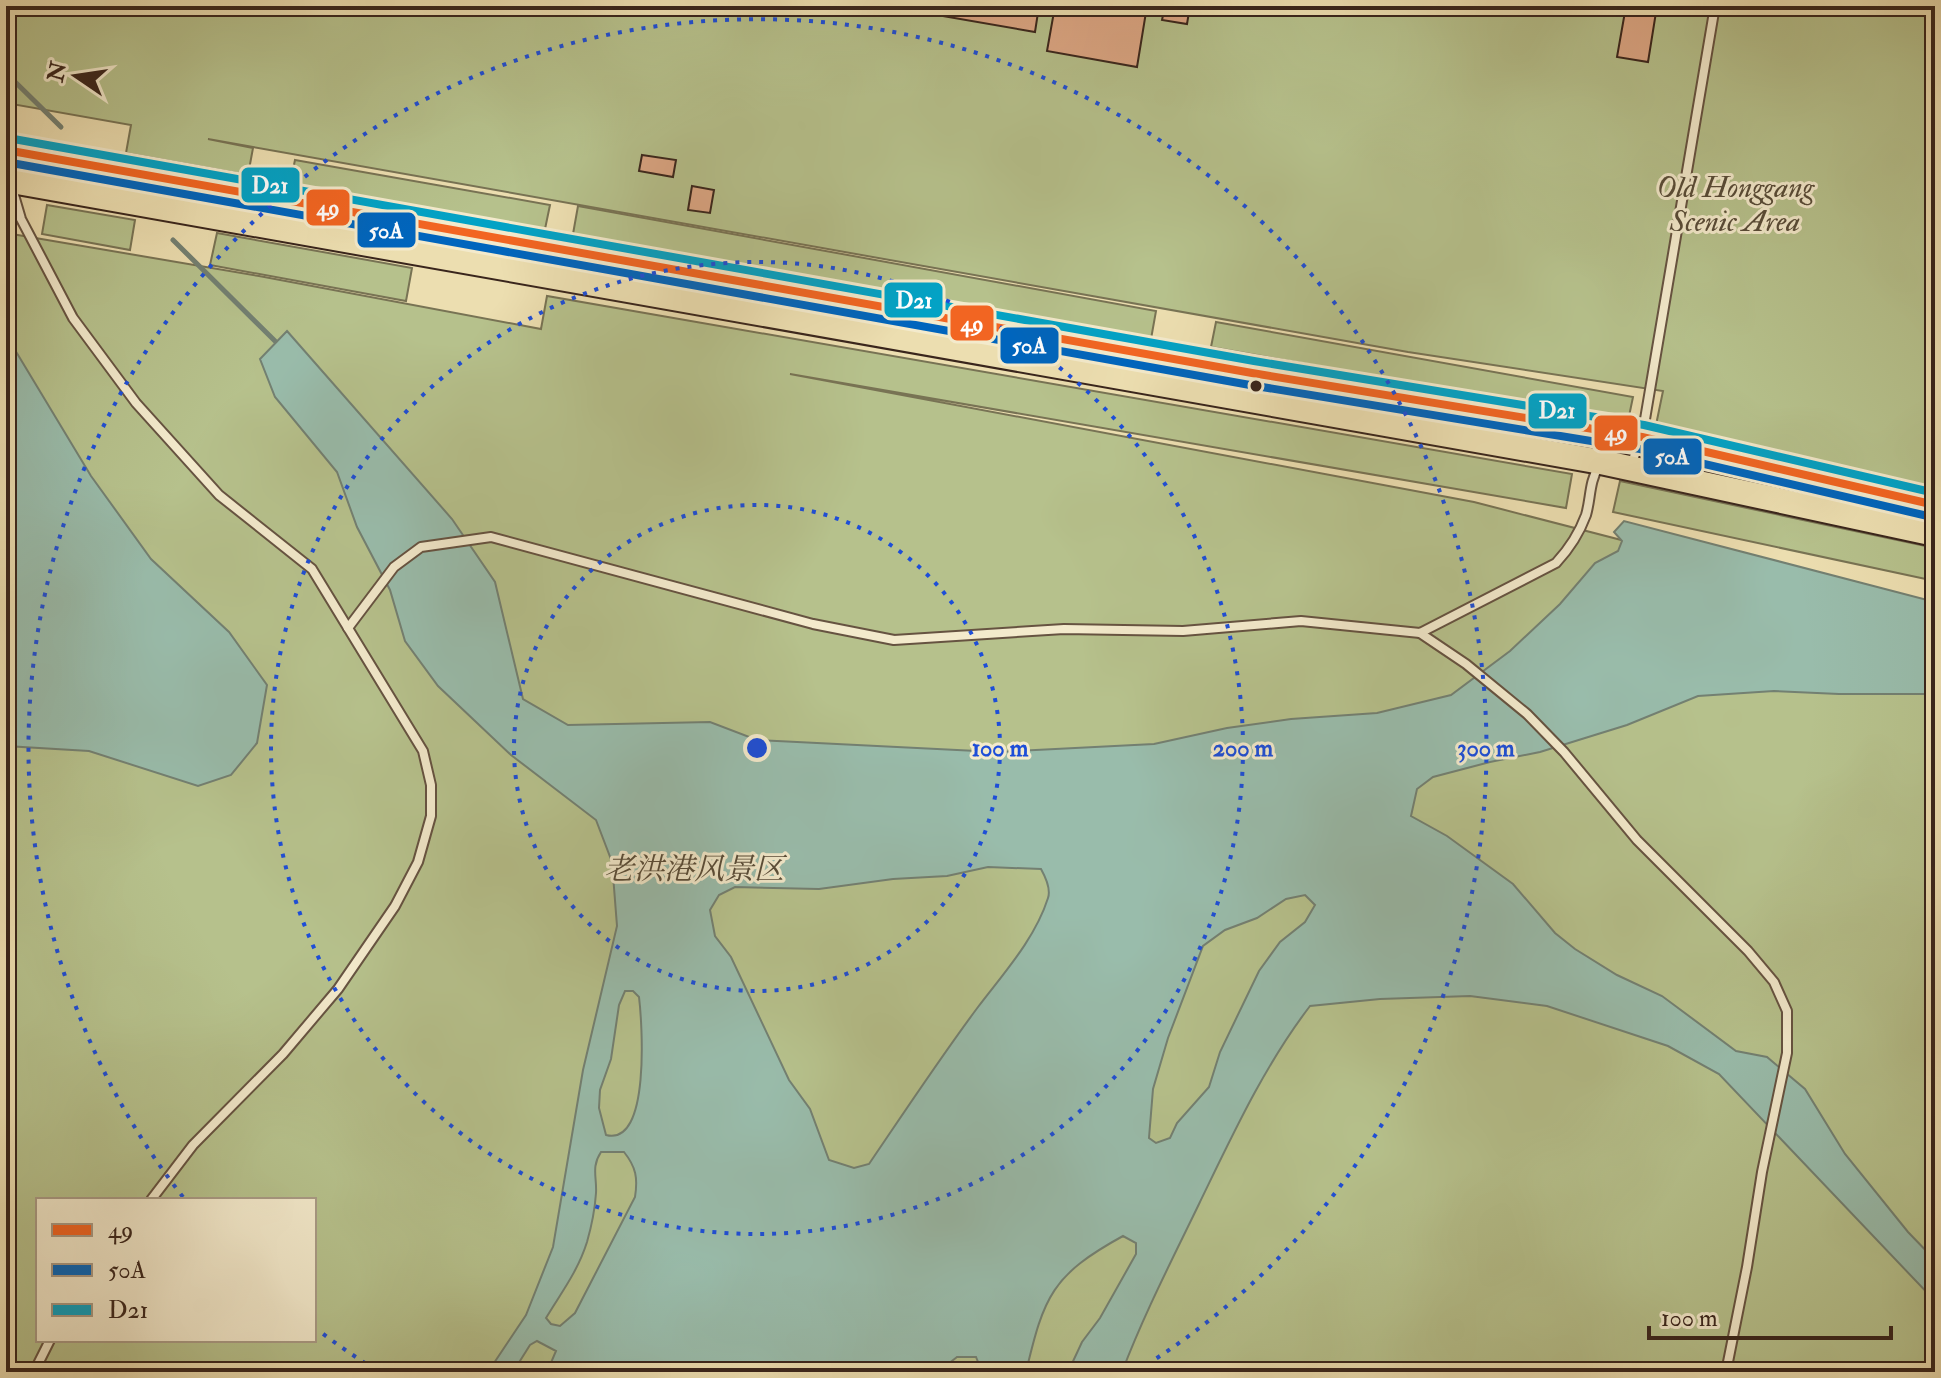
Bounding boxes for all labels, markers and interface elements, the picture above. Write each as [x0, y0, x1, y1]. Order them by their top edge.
north arrow [36, 36, 116, 116]
text: N [41, 59, 73, 85]
line badge: D21 [240, 166, 301, 204]
park label: Old Honggang Scenic Area [1656, 169, 1816, 240]
text: D21 [252, 172, 289, 200]
line badge: 49 [305, 188, 351, 227]
text: 49 [315, 194, 340, 222]
line badge: 50A [356, 211, 417, 249]
text: 50A [369, 217, 404, 245]
line badge: D21 [883, 281, 944, 319]
text: D21 [896, 287, 933, 315]
line badge: 49 [949, 304, 995, 342]
text: 49 [959, 310, 984, 338]
line badge: 50A [999, 326, 1060, 365]
text: 50A [1012, 332, 1047, 360]
unlabelled marker [1248, 378, 1264, 394]
line badge: D21 [1527, 392, 1588, 430]
text: D21 [1539, 397, 1576, 425]
line badge: 49 [1593, 414, 1639, 452]
text: 49 [1603, 419, 1628, 447]
line badge: 50A [1642, 437, 1703, 476]
text: 50A [1655, 443, 1690, 471]
text: 100 m [972, 733, 1029, 764]
text: 200 m [1213, 733, 1274, 764]
text: 300 m [1457, 733, 1515, 764]
centre of rings [743, 734, 771, 762]
park label: 老洪港风景区 [604, 851, 788, 888]
legend [36, 1198, 316, 1342]
text: 49 [108, 1215, 133, 1246]
text: 50A [108, 1255, 146, 1286]
scale bar [1649, 1290, 1891, 1340]
text: D21 [108, 1295, 148, 1326]
text: 100 m [1661, 1303, 1718, 1334]

